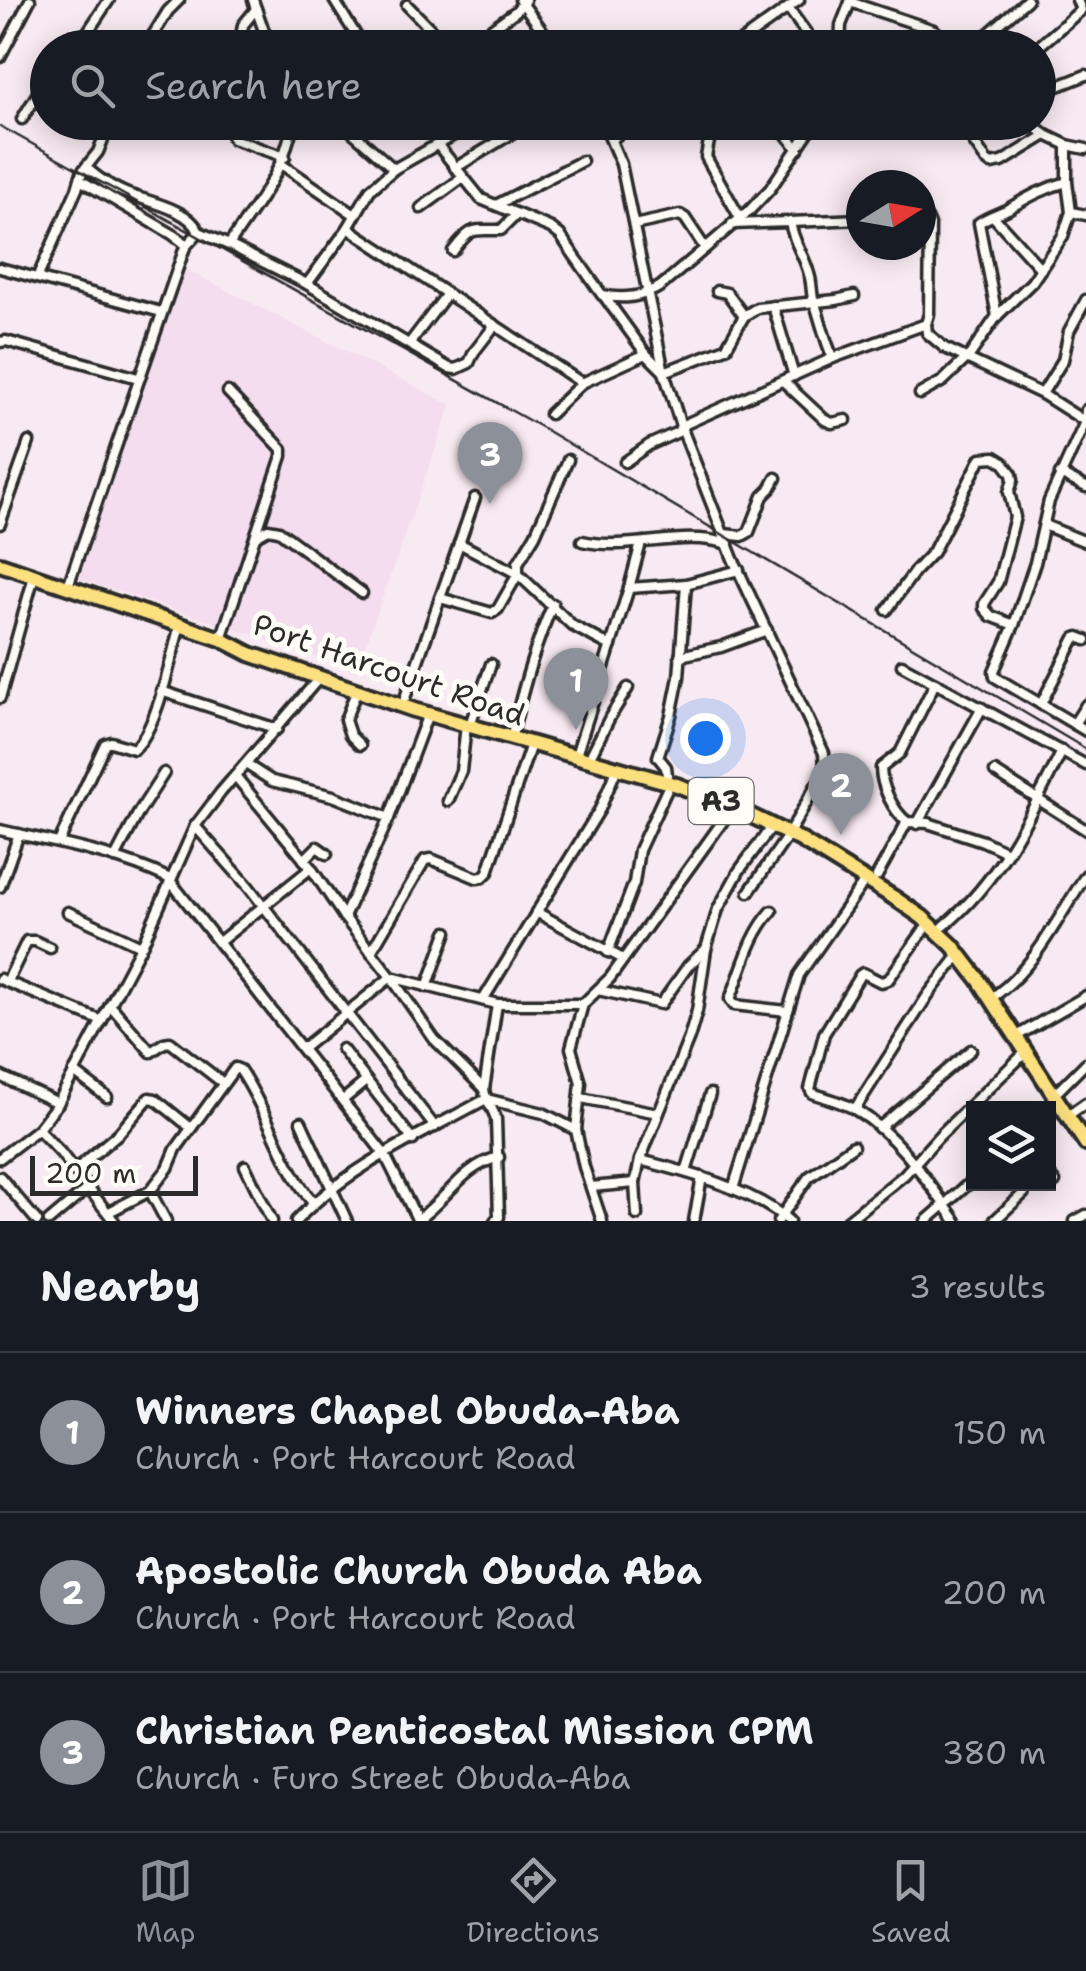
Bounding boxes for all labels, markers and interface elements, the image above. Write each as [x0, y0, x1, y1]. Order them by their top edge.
search box [30, 30, 1056, 140]
icon: search [65, 58, 120, 113]
text: Search here [145, 60, 362, 111]
north arrow [846, 170, 936, 260]
pin: 3 [458, 422, 522, 504]
street label: Port Harcourt Road [248, 604, 531, 735]
pin: 1 [544, 648, 608, 730]
your location [680, 713, 731, 764]
pin: 2 [808, 752, 874, 835]
road number: A3 [688, 778, 754, 824]
map controls [966, 1101, 1056, 1191]
button: layers [966, 1101, 1056, 1191]
scale bar [30, 1151, 198, 1196]
text: 200 m [45, 1154, 136, 1192]
text: Nearby [40, 1258, 200, 1314]
text: 3 results [909, 1265, 1046, 1308]
text: Winners Chapel Obuda-Aba [135, 1385, 680, 1436]
text: 1 [65, 1411, 80, 1454]
text: 150 m [953, 1411, 1046, 1454]
text: Church · Port Harcourt Road [135, 1436, 576, 1479]
text: Apostolic Church Obuda Aba [135, 1545, 702, 1596]
text: 2 [61, 1571, 84, 1614]
text: 200 m [942, 1571, 1046, 1614]
text: Church · Port Harcourt Road [135, 1596, 576, 1639]
text: Christian Penticostal Mission CPM [135, 1705, 813, 1756]
text: 3 [61, 1731, 84, 1774]
text: 380 m [942, 1731, 1046, 1774]
text: Church · Furo Street Obuda-Aba [135, 1756, 630, 1799]
tab: Map [136, 1853, 195, 1951]
tab: Directions [466, 1853, 600, 1951]
tab: Saved [871, 1853, 950, 1951]

